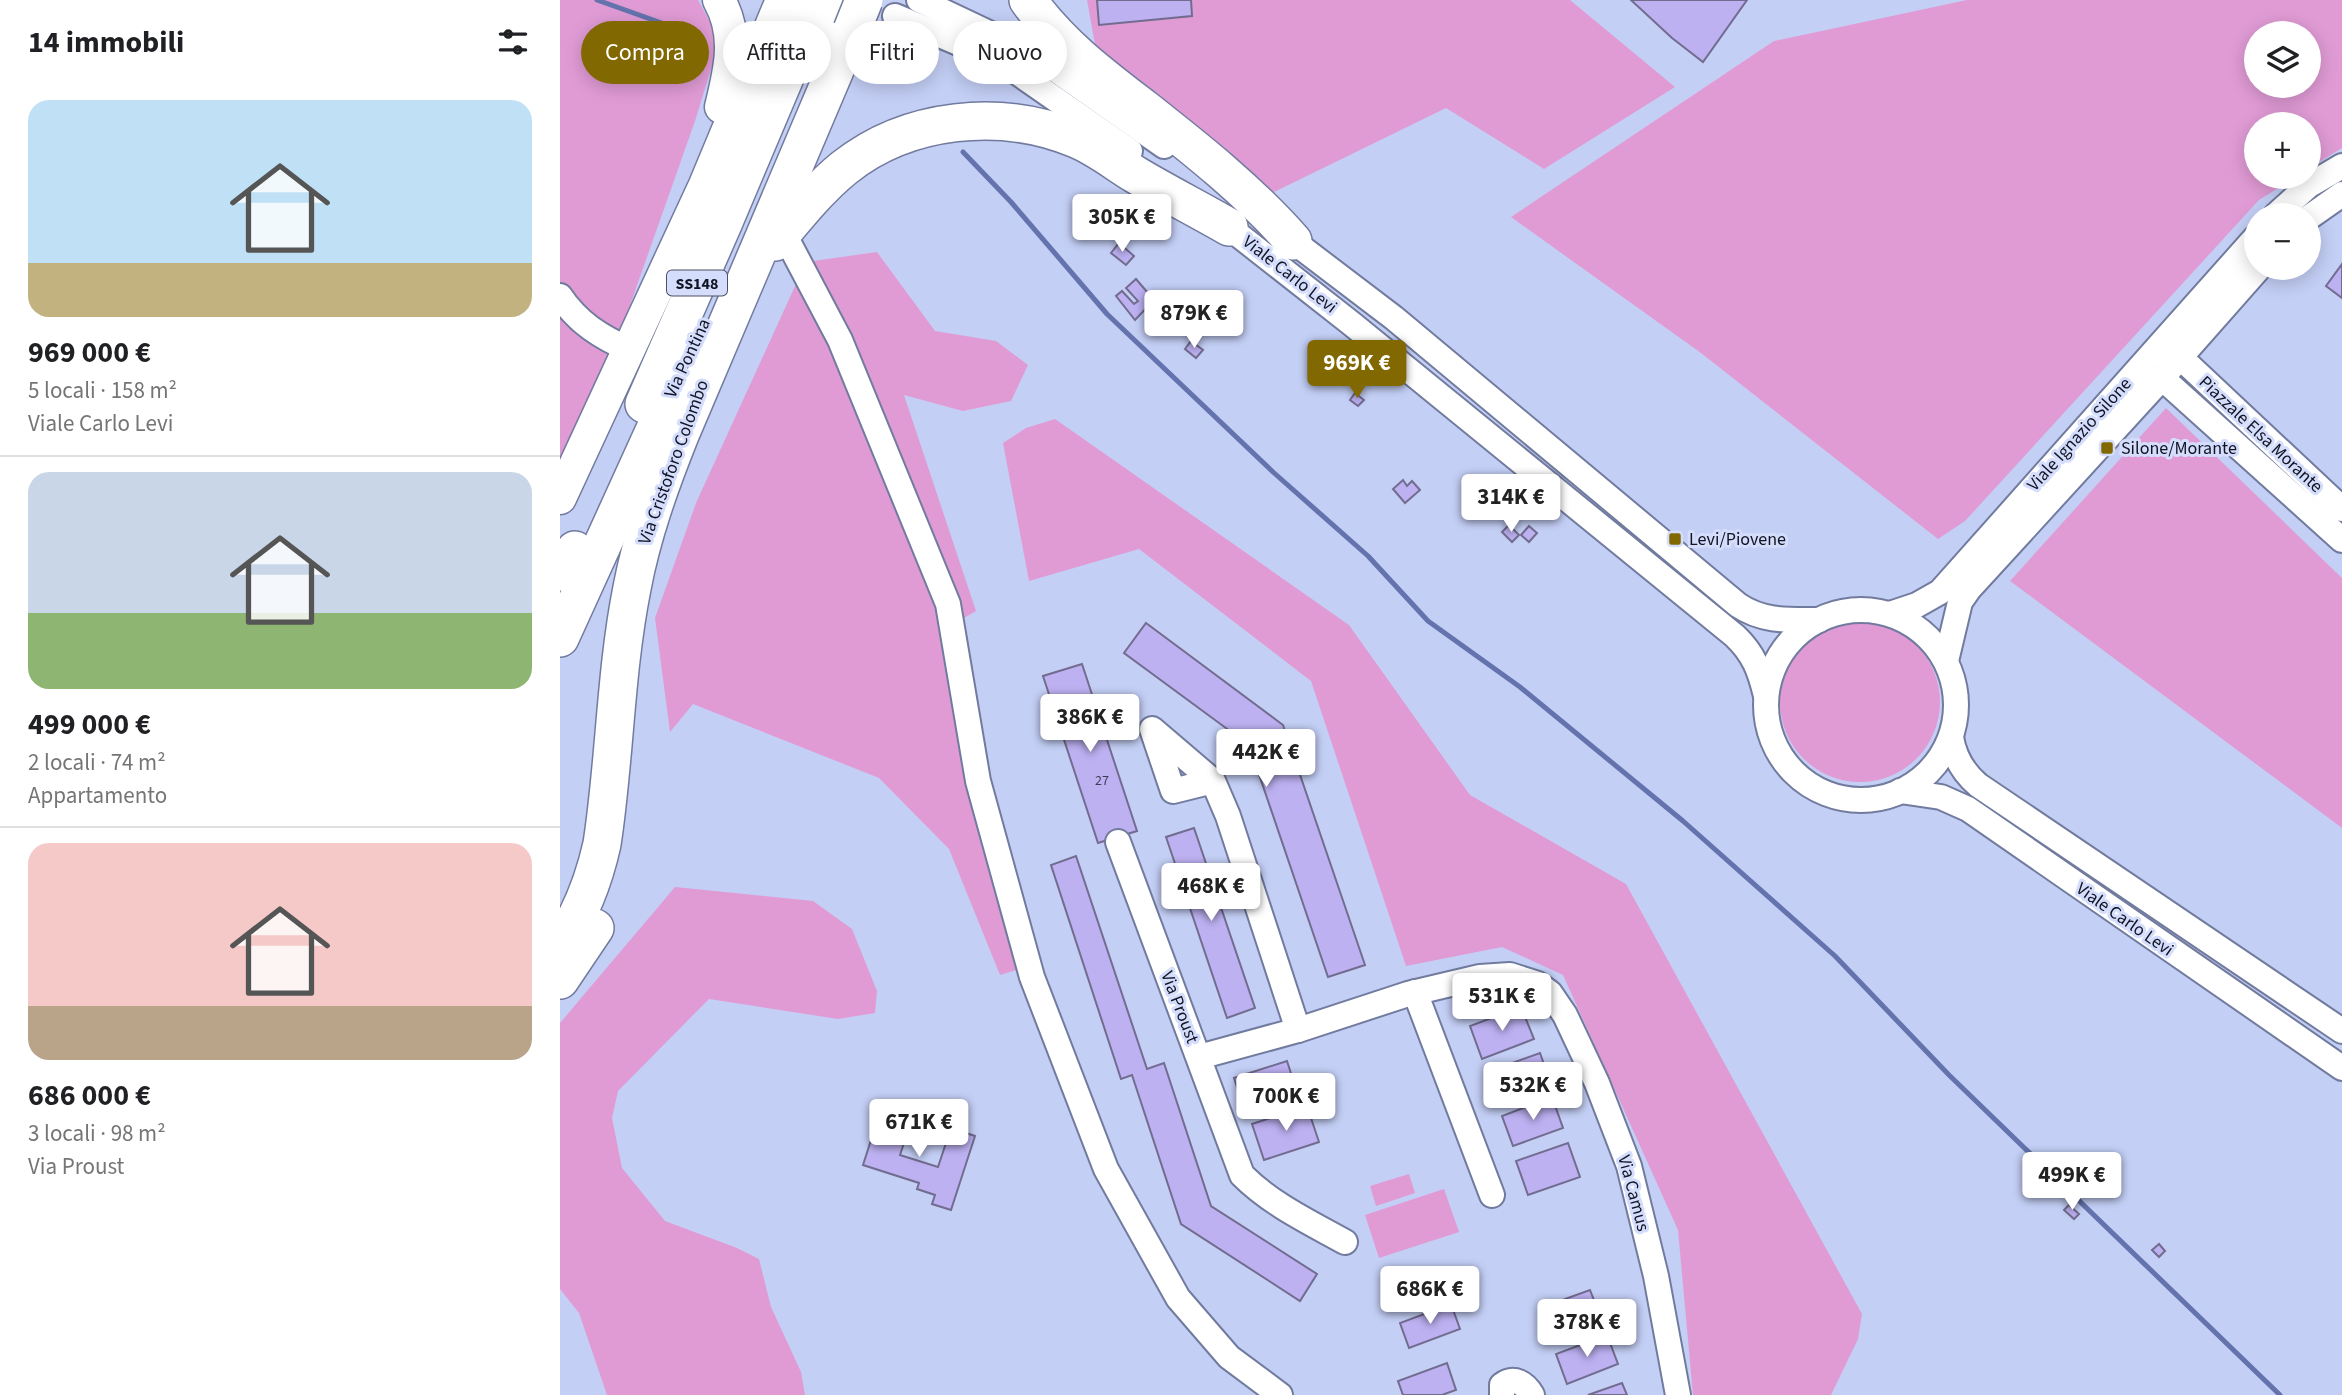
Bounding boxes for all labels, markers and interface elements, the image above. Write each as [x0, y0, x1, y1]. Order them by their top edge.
text: 14 immobili [28, 21, 184, 64]
chip: Compra [581, 21, 709, 84]
chip: Affitta [723, 21, 831, 84]
chip: Filtri [845, 21, 939, 84]
chip: Nuovo [953, 21, 1067, 84]
map controls [2244, 21, 2321, 280]
button: layers [2244, 21, 2321, 98]
icon: filters [494, 23, 532, 61]
button: + [2244, 112, 2321, 189]
icon: home [217, 145, 343, 271]
pin: 305K € [1065, 194, 1179, 254]
text: 305K € [1088, 200, 1156, 233]
button: − [2244, 203, 2321, 280]
street label: Viale Carlo Levi [1237, 230, 1342, 319]
road number: SS148 [667, 270, 727, 296]
pin: 879K € [1137, 290, 1251, 350]
text: 879K € [1160, 296, 1228, 329]
street label: Via Pontina [658, 314, 717, 402]
text: 969 000 € [28, 331, 151, 374]
pin: 969K € [1300, 340, 1414, 400]
text: 969K € [1323, 346, 1391, 379]
street label: Piazzale Elsa Morante [2193, 370, 2328, 499]
street label: Viale Ignazio Silone [2021, 372, 2137, 497]
text: 5 locali · 158 m² [28, 374, 177, 407]
street label: Via Cristoforo Colombo [632, 376, 715, 548]
text: Viale Carlo Levi [28, 407, 173, 440]
place label: Silone/Morante [2121, 436, 2237, 461]
marker: Silone/Morante [2099, 440, 2115, 456]
pin: 314K € [1454, 475, 1568, 534]
text: 314K € [1477, 480, 1545, 513]
icon: home [217, 517, 343, 643]
place label: Levi/Piovene [1689, 527, 1786, 552]
marker: Levi/Piovene [1667, 531, 1683, 547]
pin: 386K € [1033, 694, 1147, 754]
text: 386K € [1056, 700, 1124, 733]
text: 499 000 € [28, 703, 151, 746]
pin: 442K € [1209, 730, 1323, 789]
text: 442K € [1232, 735, 1300, 768]
text: 2 locali · 74 m² [28, 746, 166, 779]
house number: 27 [1095, 771, 1109, 791]
text: Appartamento [28, 779, 167, 812]
pin: 468K € [1154, 864, 1268, 923]
text: 468K € [1177, 869, 1245, 902]
street label: Viale Carlo Levi [2071, 877, 2179, 962]
icon: home [217, 888, 343, 1014]
street label: Via Proust [1154, 967, 1205, 1047]
pin: 531K € [1445, 974, 1559, 1033]
text: 531K € [1468, 979, 1536, 1012]
pin: 532K € [1476, 1062, 1590, 1122]
text: 532K € [1499, 1068, 1567, 1101]
text: 686 000 € [28, 1074, 151, 1117]
pin: 700K € [1229, 1074, 1343, 1133]
text: 700K € [1252, 1079, 1320, 1112]
pin: 671K € [862, 1100, 976, 1159]
text: 671K € [885, 1105, 953, 1138]
text: 3 locali · 98 m² [28, 1117, 166, 1150]
text: Via Proust [28, 1150, 124, 1183]
street label: Via Camus [1611, 1152, 1656, 1234]
pin: 499K € [2015, 1152, 2129, 1212]
text: 499K € [2038, 1158, 2106, 1191]
pin: 686K € [1373, 1266, 1487, 1326]
text: 686K € [1396, 1272, 1464, 1305]
pin: 378K € [1530, 1300, 1644, 1359]
text: 378K € [1553, 1305, 1621, 1338]

